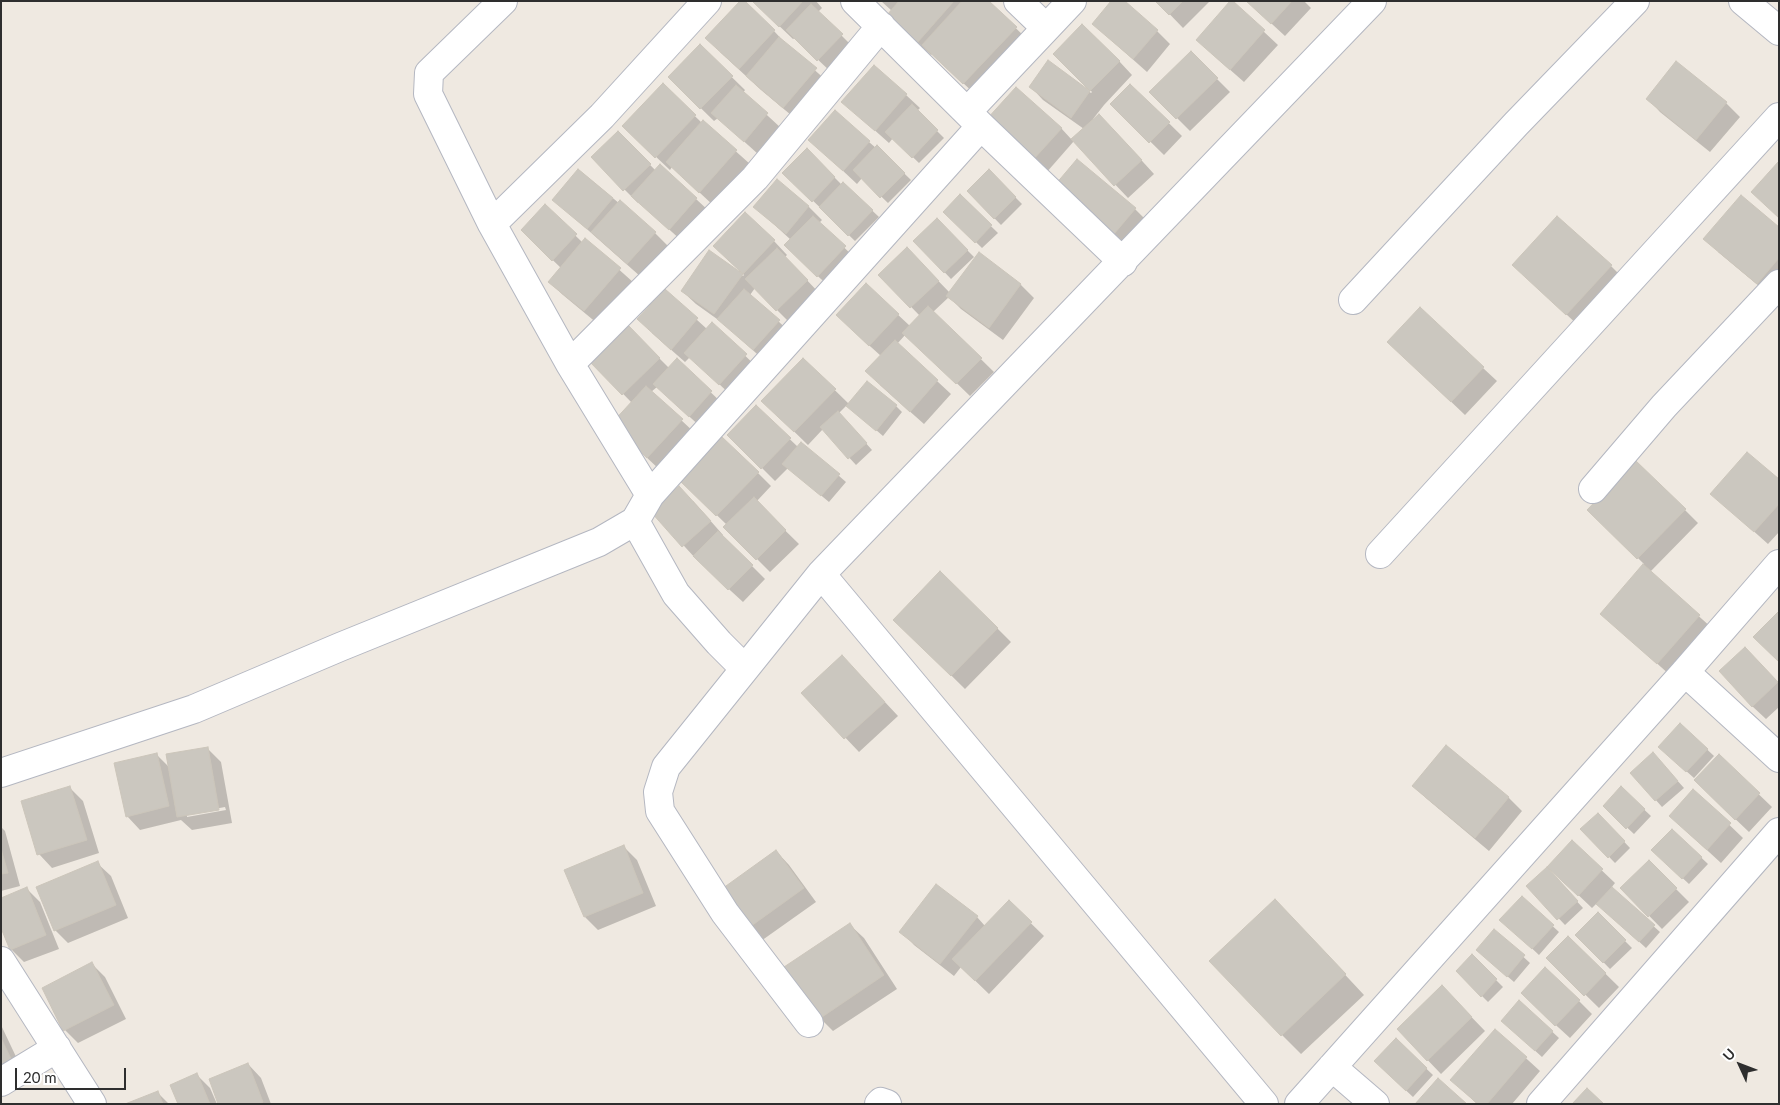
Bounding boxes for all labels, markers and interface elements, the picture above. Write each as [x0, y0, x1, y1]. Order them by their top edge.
north arrow [1715, 1040, 1765, 1090]
text: U [1719, 1045, 1738, 1064]
scale bar [18, 1058, 129, 1090]
text: 20 m [23, 1068, 57, 1086]

